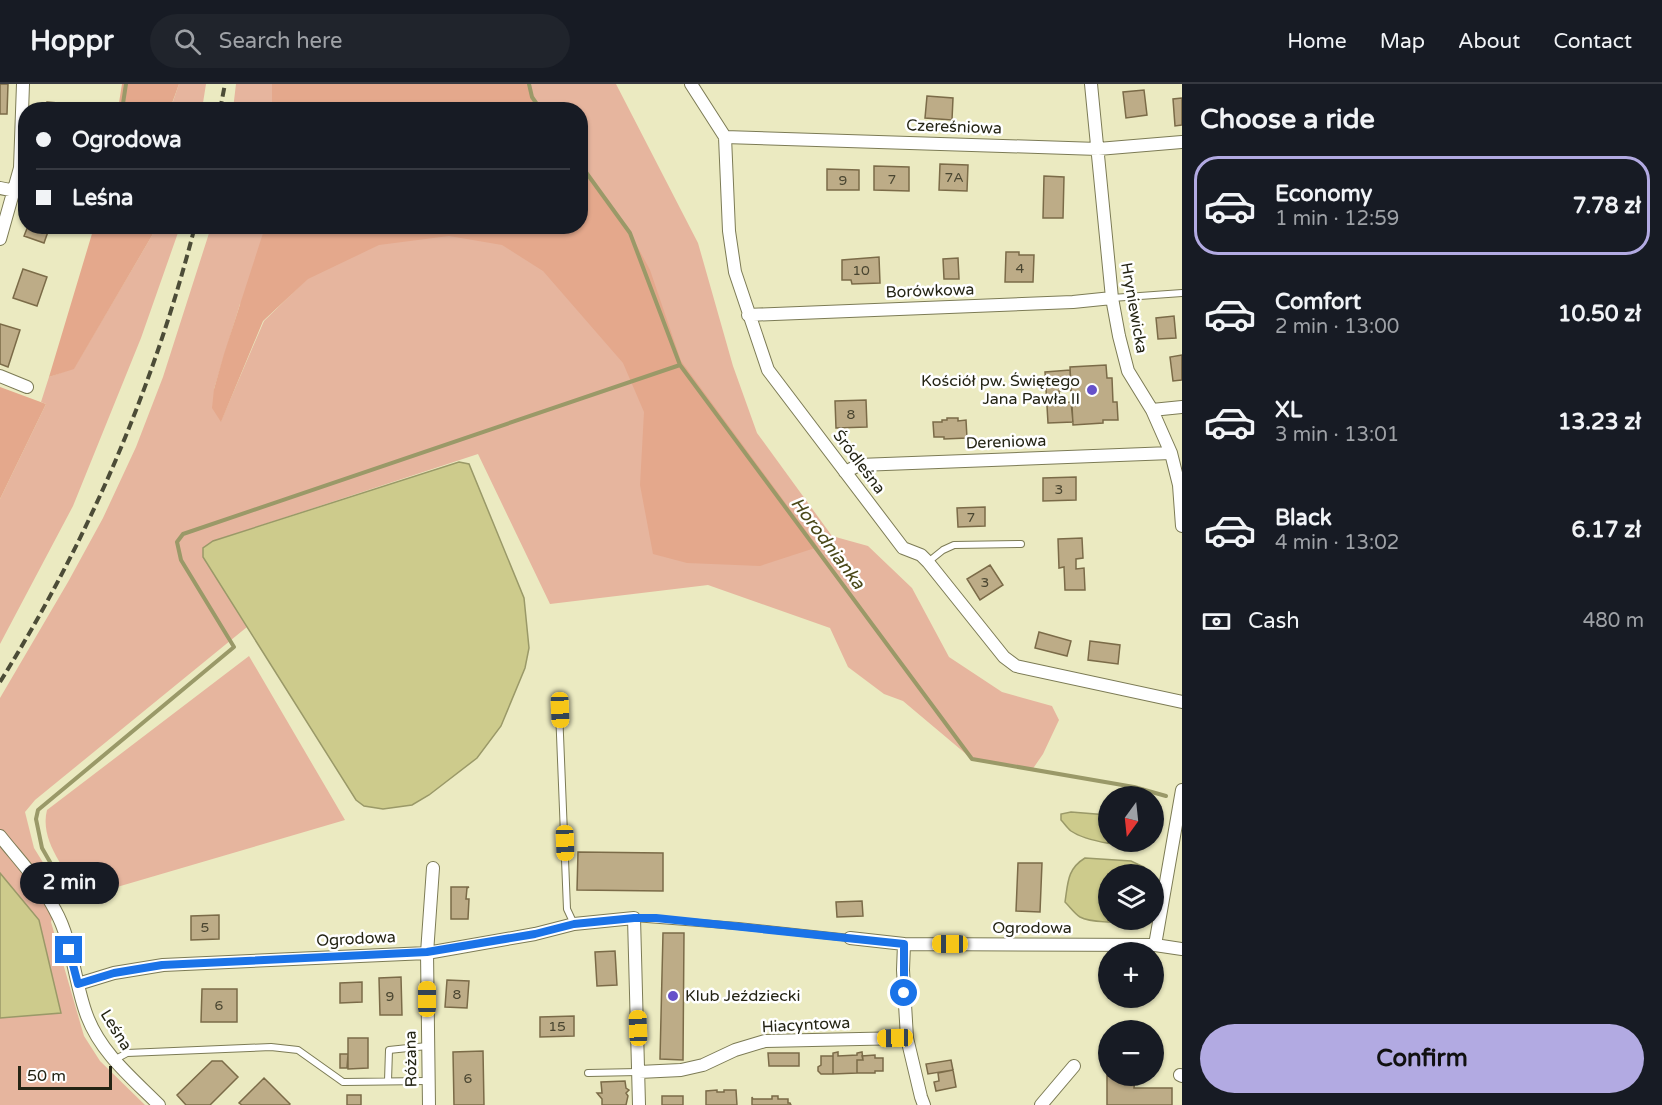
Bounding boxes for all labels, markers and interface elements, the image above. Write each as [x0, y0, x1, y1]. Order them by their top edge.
search box [150, 14, 570, 68]
text: Hoppr [30, 24, 114, 58]
icon: search [171, 25, 204, 58]
text: Search here [219, 28, 343, 54]
text: Home [1287, 29, 1347, 54]
text: Map [1380, 29, 1425, 54]
text: About [1458, 29, 1520, 54]
text: Contact [1553, 29, 1632, 54]
text: Choose a ride [1200, 103, 1375, 136]
street label: Czereśniowa [906, 115, 1002, 139]
text: Ogrodowa [72, 127, 182, 153]
house number: 7A [944, 169, 964, 186]
house number: 7 [888, 171, 896, 188]
house number: 9 [839, 172, 847, 189]
icon: car [1203, 179, 1257, 233]
text: Economy [1275, 181, 1372, 207]
text: Leśna [72, 185, 133, 211]
text: 7.78 zł [1573, 193, 1641, 219]
text: 1 min · 12:59 [1275, 207, 1399, 231]
house number: 4 [1016, 260, 1025, 277]
street label: Hryniewicka [1116, 261, 1152, 355]
house number: 10 [852, 262, 870, 279]
street label: Borówkowa [885, 279, 975, 303]
icon: car [1203, 287, 1257, 341]
text: Comfort [1275, 289, 1361, 315]
text: 10.50 zł [1558, 301, 1641, 327]
text: 2 min · 13:00 [1275, 315, 1399, 339]
place label: Kościół pw. Świętego Jana Pawła II [921, 371, 1080, 409]
marker: Kościół pw. Świętego Jana Pawła II [1085, 383, 1099, 397]
icon: car [1203, 395, 1257, 449]
text: XL [1275, 397, 1302, 423]
house number: 8 [847, 406, 856, 423]
text: 13.23 zł [1558, 409, 1641, 435]
text: 3 min · 13:01 [1275, 423, 1399, 447]
street label: Śródleśna [828, 426, 890, 498]
street label: Dereniowa [965, 431, 1047, 453]
house number: 3 [1055, 481, 1063, 498]
water label: Horodnianka [786, 493, 870, 594]
icon: car [1203, 503, 1257, 557]
text: Black [1275, 505, 1332, 531]
house number: 7 [967, 509, 975, 526]
text: 6.17 zł [1571, 517, 1641, 543]
text: 4 min · 13:02 [1275, 531, 1399, 555]
house number: 3 [981, 574, 989, 591]
icon: cash [1200, 605, 1233, 638]
text: Cash [1248, 608, 1300, 634]
text: 480 m [1583, 609, 1644, 633]
car [550, 692, 570, 728]
north arrow [1098, 786, 1164, 852]
map controls [1098, 786, 1164, 1086]
car [555, 825, 575, 861]
callout: 2 min [20, 863, 118, 905]
button: layers [1098, 864, 1164, 930]
text: 2 min [43, 871, 96, 895]
street label: Ogrodowa [992, 918, 1072, 938]
house number: 5 [201, 919, 209, 936]
street label: Ogrodowa [316, 927, 396, 951]
car [932, 935, 968, 953]
route end [55, 936, 82, 963]
button: + [1098, 942, 1164, 1008]
route start [890, 979, 917, 1006]
car [418, 981, 436, 1017]
house number: 8 [453, 986, 462, 1003]
place label: Klub Jeździecki [685, 986, 801, 1006]
house number: 9 [386, 988, 394, 1005]
marker: Klub Jeździecki [666, 989, 680, 1003]
house number: 6 [215, 997, 224, 1014]
street label: Leśna [96, 1006, 136, 1054]
car [628, 1010, 648, 1046]
street label: Hiacyntowa [761, 1013, 851, 1037]
house number: 15 [548, 1018, 566, 1035]
button: − [1098, 1020, 1164, 1086]
button: Confirm [1200, 1024, 1644, 1093]
car [877, 1029, 913, 1047]
street label: Różana [401, 1030, 421, 1088]
scale bar [18, 1063, 112, 1090]
text: 50 m [27, 1066, 66, 1086]
house number: 6 [464, 1070, 473, 1087]

